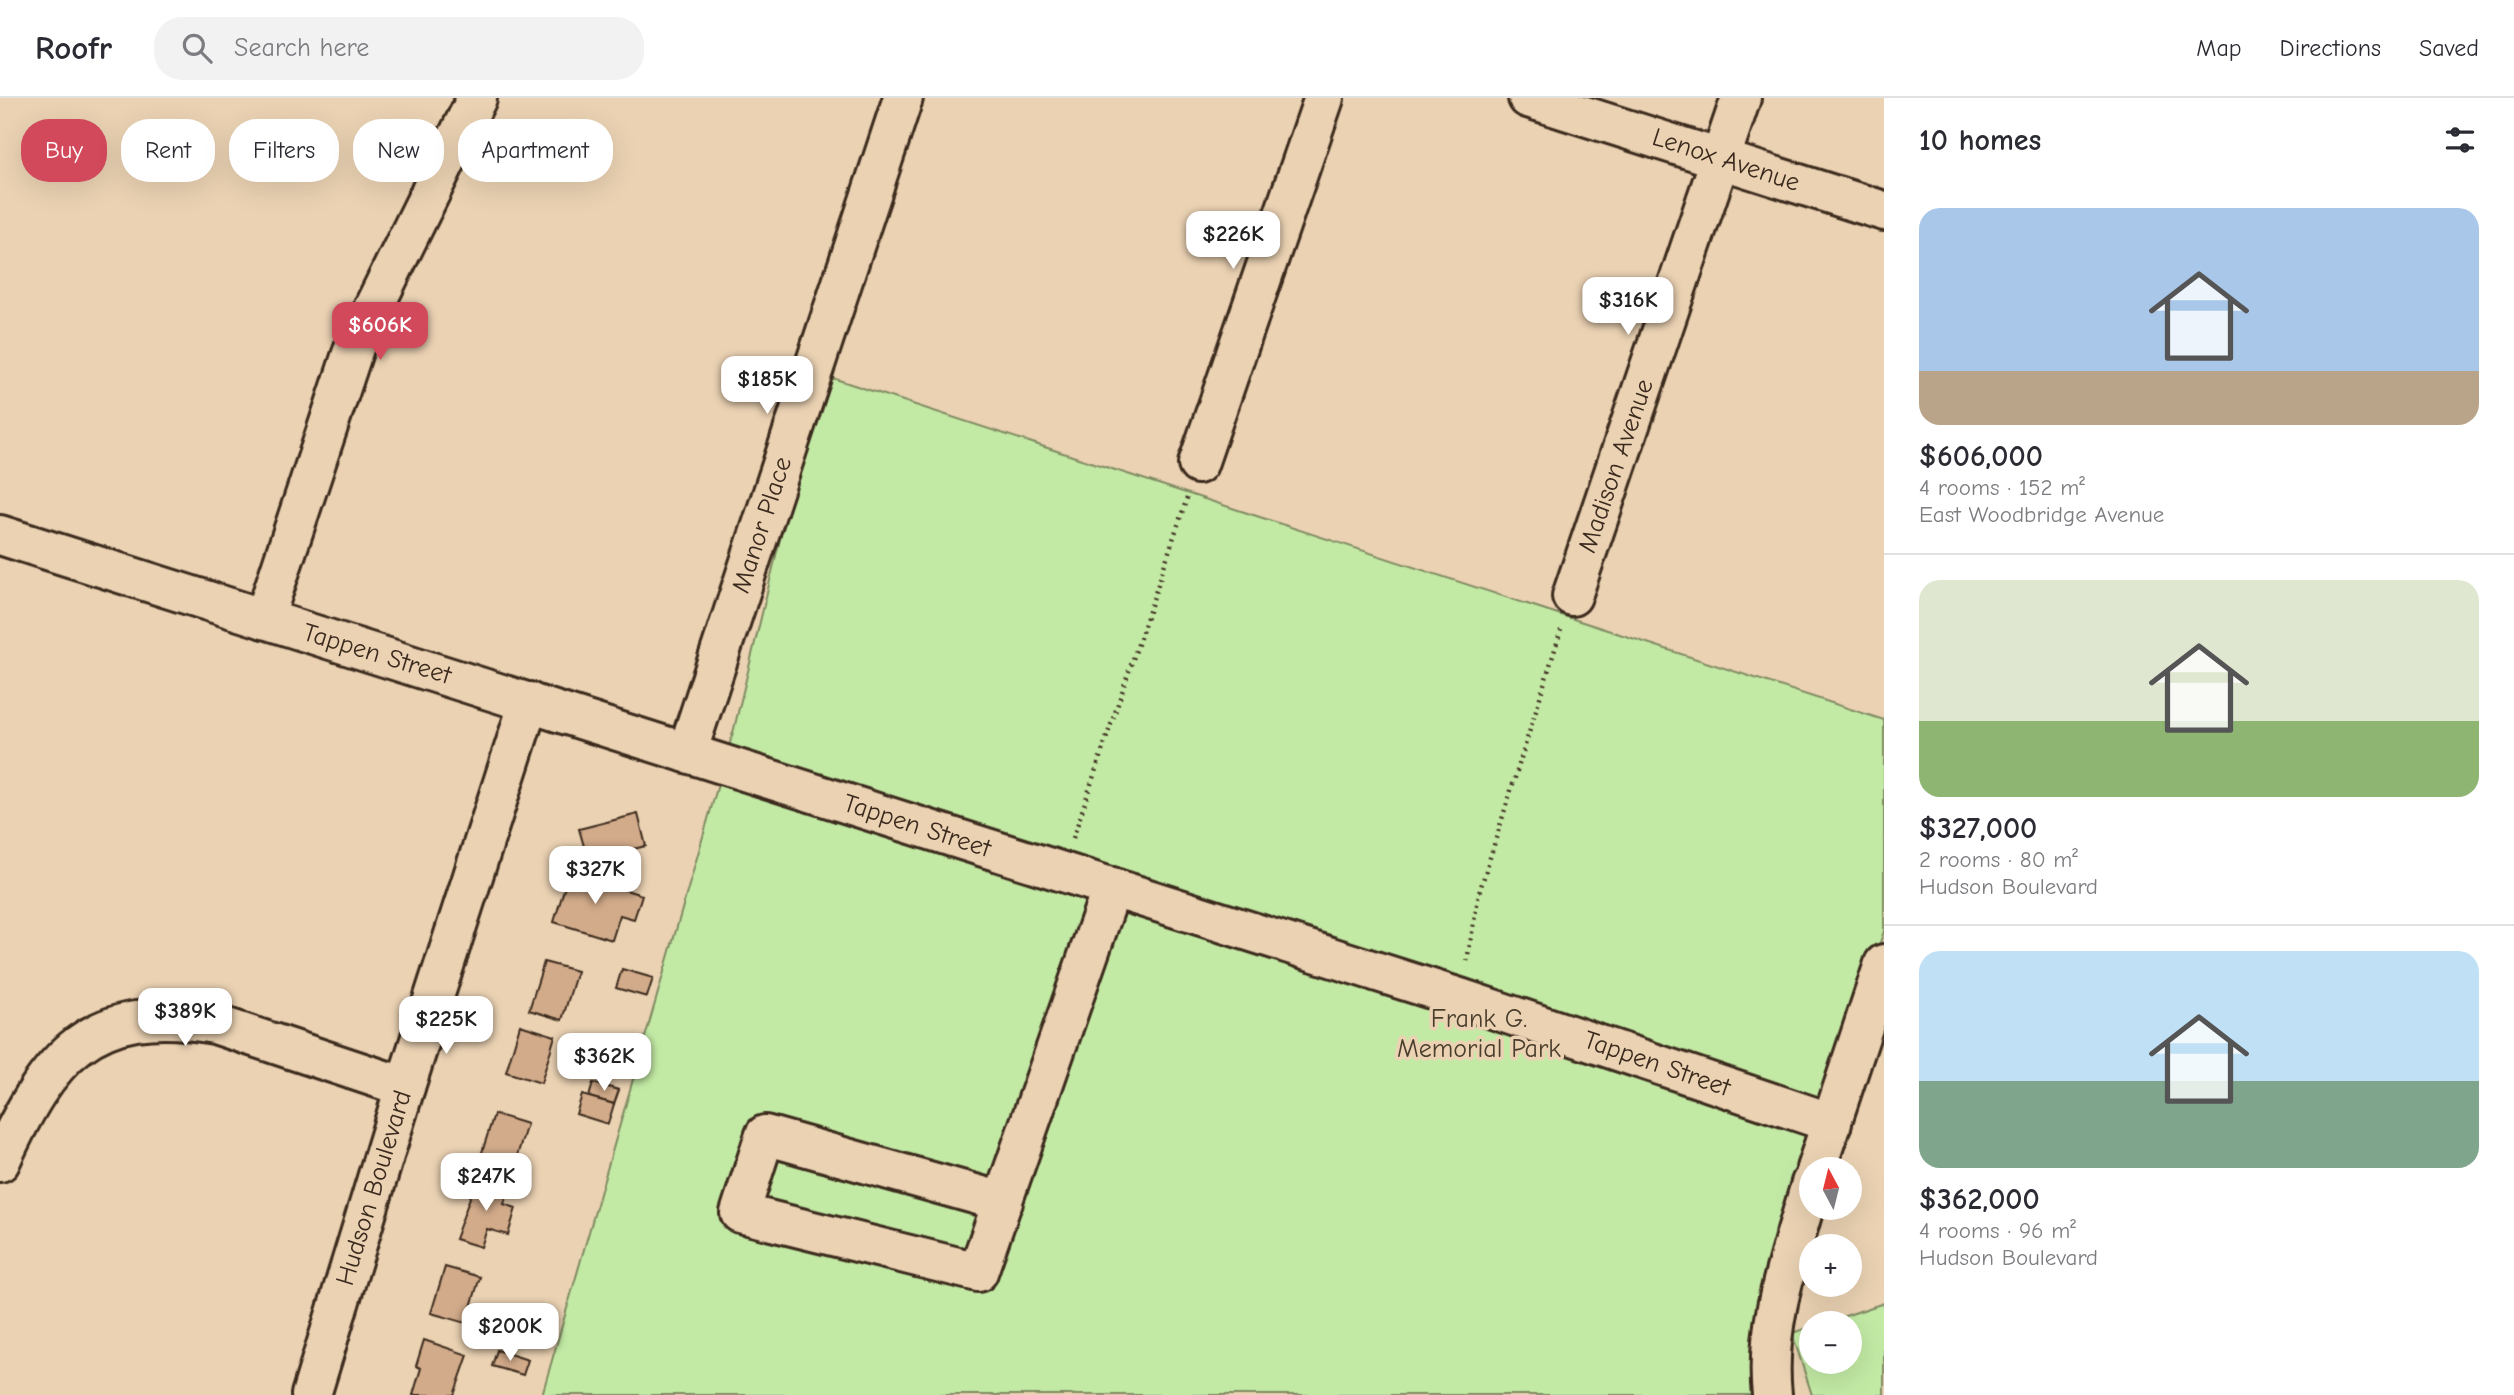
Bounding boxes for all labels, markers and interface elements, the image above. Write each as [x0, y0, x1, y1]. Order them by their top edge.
search box [154, 17, 644, 80]
text: Roofr [35, 29, 112, 67]
icon: search [178, 29, 216, 67]
text: Search here [234, 33, 369, 63]
text: Map [2196, 34, 2242, 62]
text: Directions [2280, 34, 2381, 62]
text: Saved [2419, 34, 2479, 62]
chip: Buy [21, 119, 107, 182]
chip: Rent [121, 119, 215, 182]
chip: Filters [229, 119, 339, 182]
chip: New [353, 119, 444, 182]
chip: Apartment [458, 119, 613, 182]
icon: filters [2441, 121, 2479, 159]
street label: Lenox Avenue [1649, 122, 1803, 198]
text: 10 homes [1919, 123, 2041, 158]
pin: $226K [1184, 212, 1282, 271]
text: $226K [1202, 220, 1264, 247]
icon: home [2136, 253, 2262, 379]
pin: $316K [1579, 278, 1677, 337]
text: $316K [1598, 286, 1658, 313]
pin: $606K [331, 302, 429, 362]
text: $606K [348, 311, 412, 338]
pin: $185K [718, 356, 816, 416]
text: $185K [737, 365, 797, 392]
street label: Madison Avenue [1572, 375, 1660, 557]
text: $606,000 [1919, 439, 2043, 474]
street label: Manor Place [726, 453, 798, 597]
text: 4 rooms · 152 m² [1919, 474, 2085, 501]
text: East Woodbridge Avenue [1919, 501, 2164, 528]
street label: Tappen Street [299, 617, 456, 691]
icon: home [2136, 625, 2262, 751]
street label: Tappen Street [839, 788, 996, 864]
text: $327,000 [1919, 811, 2037, 846]
pin: $327K [546, 846, 644, 906]
text: 2 rooms · 80 m² [1919, 846, 2078, 873]
text: $327K [565, 855, 625, 882]
text: Hudson Boulevard [1919, 873, 2098, 900]
pin: $389K [136, 988, 234, 1048]
pin: $225K [397, 996, 495, 1056]
icon: home [2136, 996, 2262, 1122]
text: $389K [154, 997, 216, 1024]
park label: Frank G. Memorial Park [1397, 1004, 1561, 1064]
text: $225K [415, 1005, 477, 1032]
street label: Tappen Street [1580, 1025, 1736, 1104]
pin: $362K [555, 1034, 653, 1093]
text: $362K [573, 1042, 635, 1069]
street label: Hudson Boulevard [330, 1087, 418, 1289]
pin: $247K [437, 1154, 535, 1213]
north arrow [1799, 1157, 1862, 1220]
map controls [1799, 1157, 1862, 1374]
text: $247K [457, 1162, 515, 1189]
text: $362,000 [1919, 1182, 2040, 1217]
text: 4 rooms · 96 m² [1919, 1217, 2076, 1244]
button: + [1799, 1234, 1862, 1297]
text: Hudson Boulevard [1919, 1244, 2098, 1271]
pin: $200K [461, 1304, 559, 1363]
button: − [1799, 1311, 1862, 1374]
text: $200K [478, 1312, 542, 1339]

